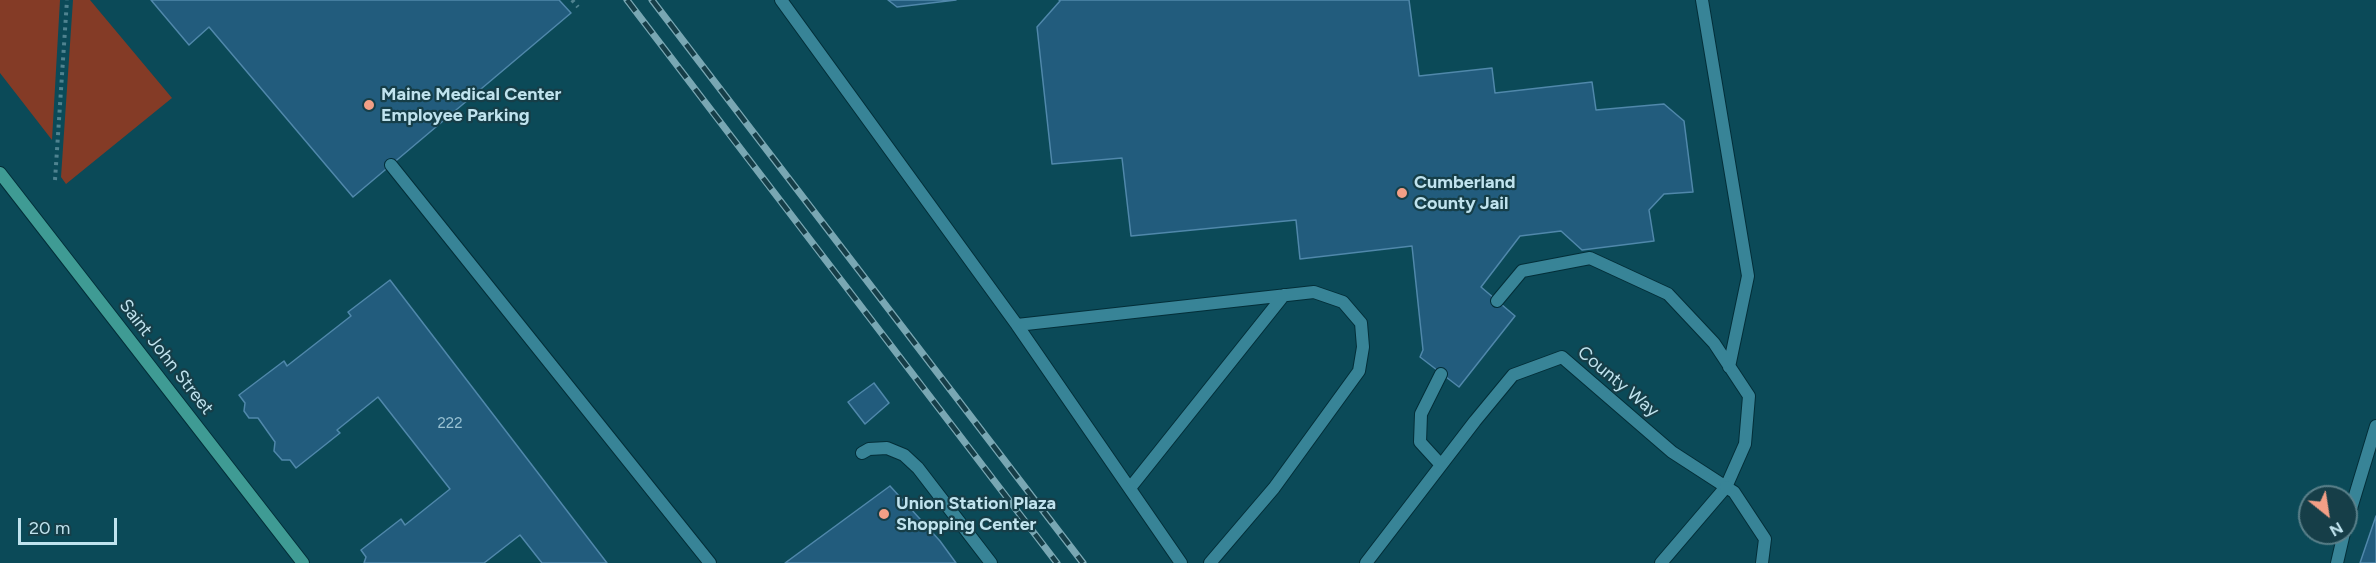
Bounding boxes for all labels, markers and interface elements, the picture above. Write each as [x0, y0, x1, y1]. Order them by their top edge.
place label: Maine Medical Center Employee Parking [381, 84, 561, 127]
marker: Maine Medical Center Employee Parking [362, 98, 376, 112]
place label: Cumberland County Jail [1414, 172, 1515, 214]
marker: Cumberland County Jail [1395, 186, 1409, 200]
street label: Saint John Street [114, 295, 218, 419]
street label: County Way [1573, 342, 1663, 422]
house number: 222 [437, 415, 463, 433]
north arrow [2298, 485, 2358, 545]
place label: Union Station Plaza Shopping Center [896, 493, 1056, 536]
scale bar [21, 506, 120, 544]
marker: Union Station Plaza Shopping Center [877, 507, 891, 521]
text: 20 m [29, 517, 70, 539]
text: N [2326, 518, 2346, 541]

